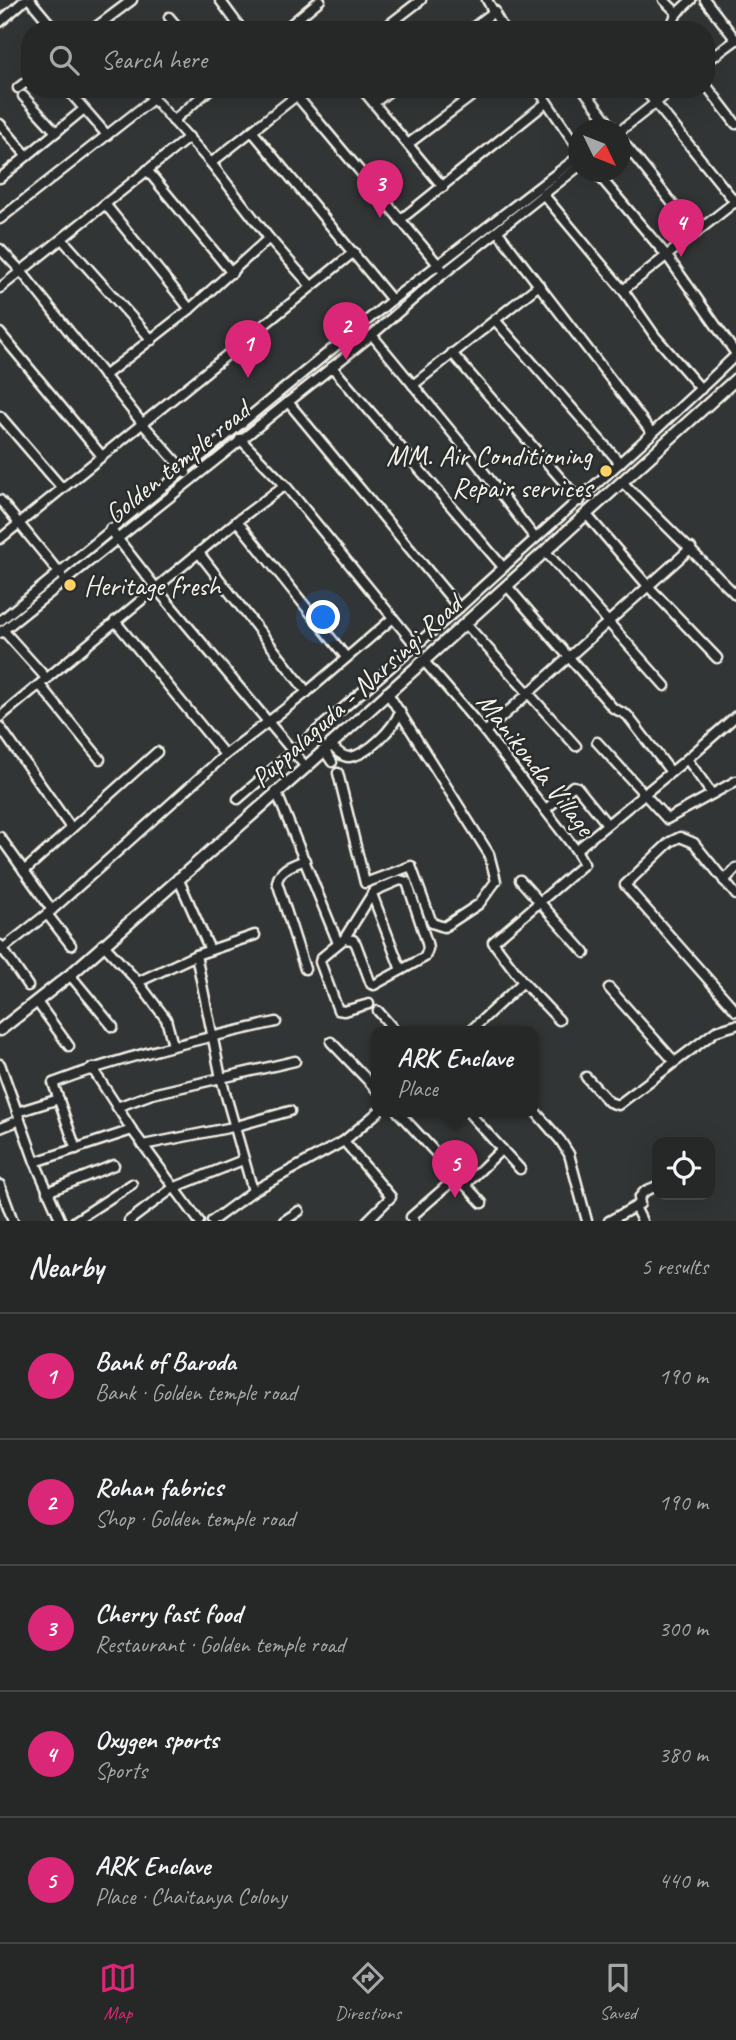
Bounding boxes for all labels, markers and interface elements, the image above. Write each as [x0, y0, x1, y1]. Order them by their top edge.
search box [21, 21, 715, 98]
icon: search [45, 41, 83, 79]
text: Search here [101, 43, 207, 76]
north arrow [568, 119, 631, 182]
pin: 3 [357, 160, 403, 218]
pin: 4 [658, 199, 704, 257]
pin: 2 [323, 302, 369, 360]
pin: 1 [225, 320, 271, 378]
street label: Golden temple road [97, 390, 260, 531]
place label: MM. Air Conditioning Repair services [386, 438, 594, 505]
marker: MM. Air Conditioning Repair services [598, 463, 614, 479]
place label: Heritage fresh [84, 568, 223, 603]
marker: Heritage fresh [62, 577, 78, 593]
street label: Puppalaguda - Narsingi Road [243, 584, 472, 795]
your location [306, 600, 340, 634]
street label: Manikonda Village [469, 685, 604, 844]
popup [371, 1026, 539, 1117]
text: ARK Enclave [397, 1041, 513, 1074]
text: Place [397, 1074, 438, 1103]
map controls [652, 1137, 715, 1200]
button: locate [652, 1137, 715, 1200]
pin: 5 [432, 1140, 478, 1198]
text: Nearby [28, 1248, 104, 1286]
text: 5 results [641, 1252, 708, 1281]
text: Bank of Baroda [95, 1345, 236, 1378]
text: 1 [46, 1362, 56, 1391]
text: 190 m [659, 1362, 708, 1391]
text: Bank · Golden temple road [95, 1378, 296, 1407]
text: Rohan fabrics [95, 1471, 223, 1504]
text: 2 [46, 1488, 56, 1517]
text: 190 m [659, 1488, 708, 1517]
text: Shop · Golden temple road [95, 1504, 295, 1533]
text: Cherry fast food [95, 1597, 242, 1630]
text: 3 [46, 1614, 56, 1643]
text: 300 m [659, 1614, 708, 1643]
text: Restaurant · Golden temple road [95, 1630, 345, 1659]
text: Oxygen sports [95, 1723, 218, 1756]
text: 4 [46, 1740, 56, 1769]
text: 380 m [659, 1740, 708, 1769]
text: Sports [95, 1756, 147, 1785]
text: ARK Enclave [95, 1849, 210, 1882]
text: 5 [46, 1866, 56, 1895]
text: 440 m [659, 1866, 708, 1895]
text: Place · Chaitanya Colony [95, 1882, 287, 1911]
tab: Map [99, 1959, 137, 2025]
tab: Directions [335, 1959, 401, 2025]
tab: Saved [599, 1959, 637, 2025]

